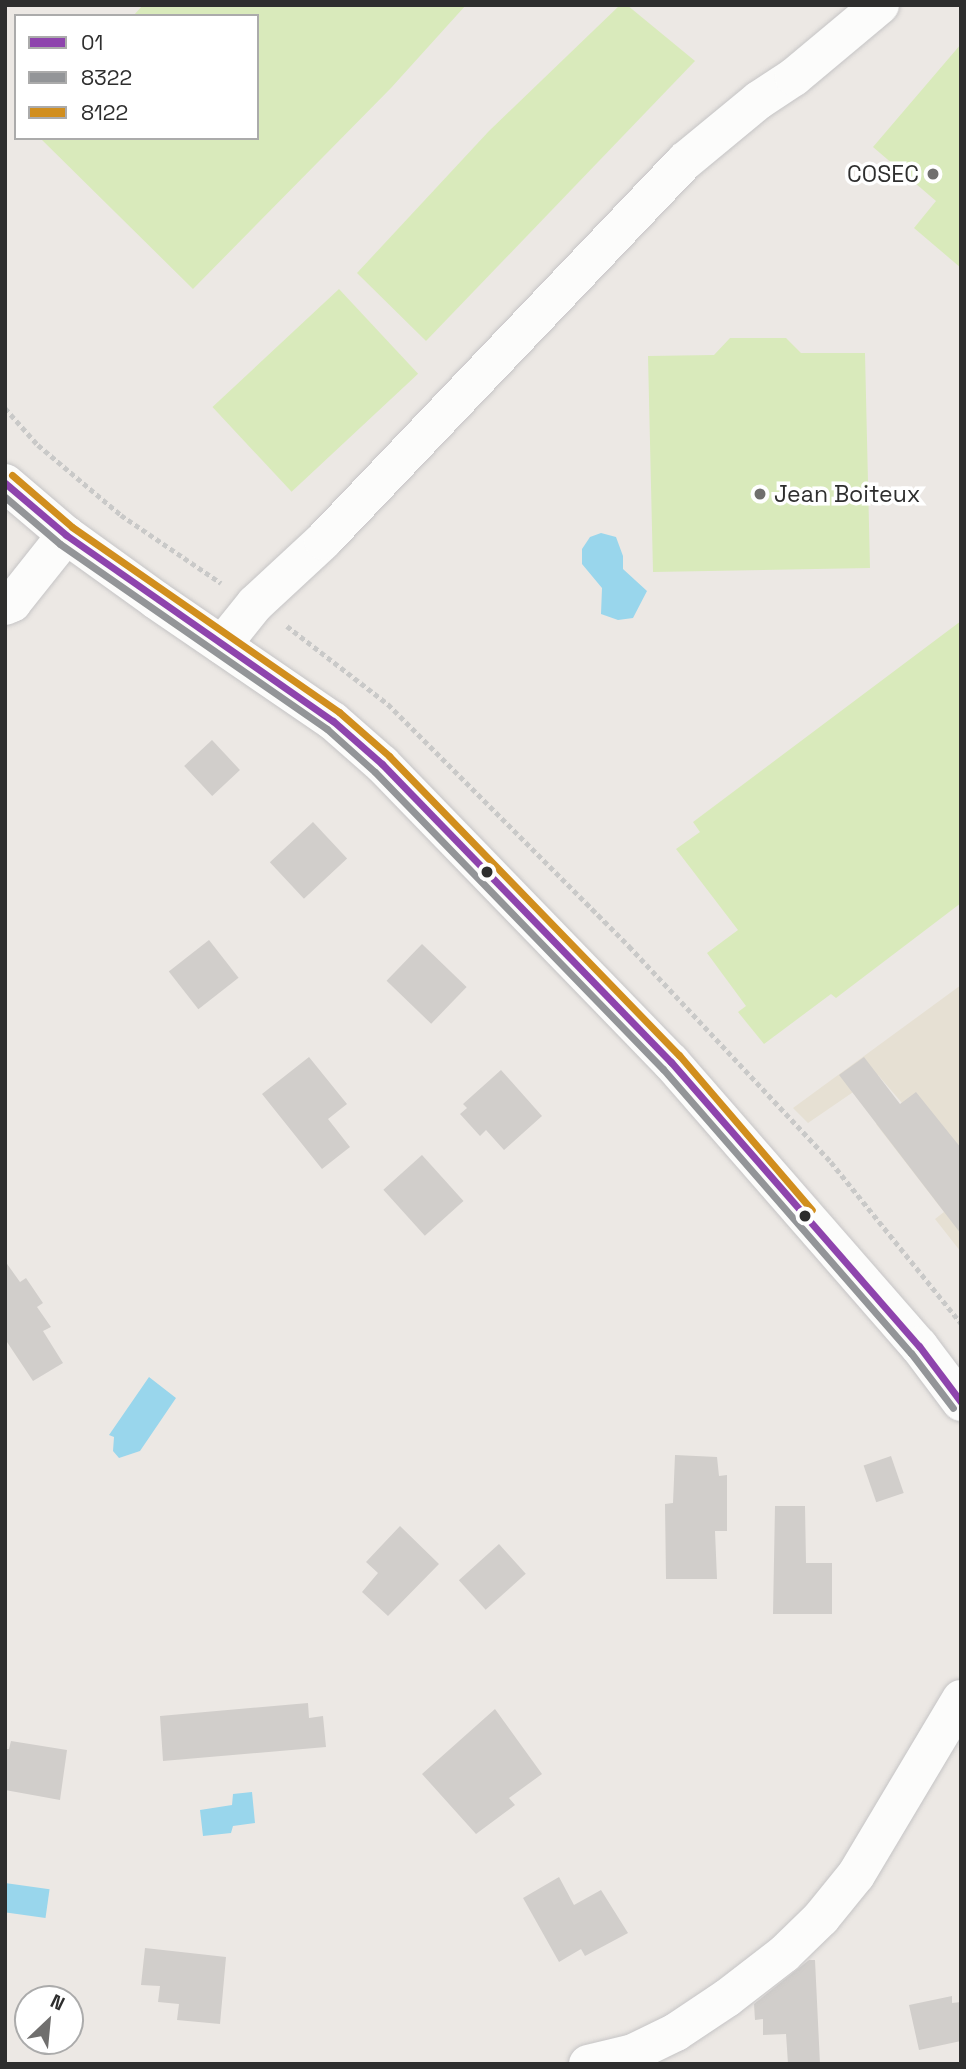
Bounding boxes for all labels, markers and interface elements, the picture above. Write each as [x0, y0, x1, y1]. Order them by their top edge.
legend [14, 14, 259, 140]
text: 01 [81, 29, 103, 56]
text: 8322 [81, 64, 132, 91]
text: 8122 [81, 99, 128, 126]
place label: COSEC [847, 160, 919, 188]
marker: COSEC [925, 166, 941, 182]
place label: Jean Boiteux [774, 480, 920, 508]
marker: Jean Boiteux [752, 486, 768, 502]
unlabelled marker [480, 865, 494, 879]
unlabelled marker [798, 1209, 812, 1223]
north arrow [14, 1985, 84, 2055]
text: N [46, 1988, 69, 2016]

